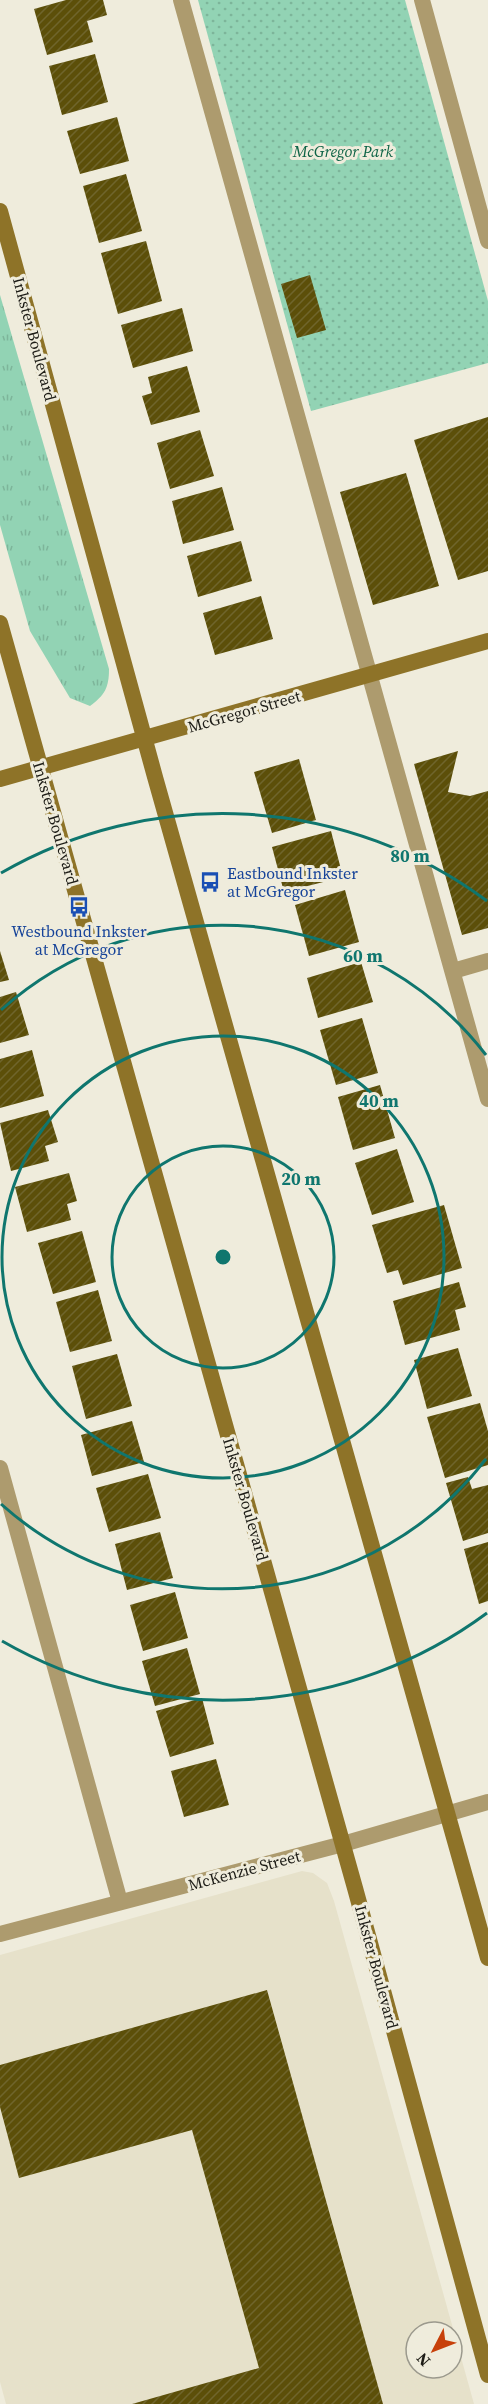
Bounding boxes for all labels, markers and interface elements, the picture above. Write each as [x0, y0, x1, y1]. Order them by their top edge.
park label: McGregor Park [292, 140, 394, 162]
street label: Inkster Boulevard [8, 275, 62, 403]
street label: McGregor Street [185, 684, 304, 738]
street label: Inkster Boulevard [28, 759, 84, 887]
text: 80 m [390, 843, 430, 868]
place label: Eastbound Inkster at McGregor [227, 862, 358, 902]
bus stop icon: Eastbound Inkster at McGregor [198, 870, 222, 894]
bus stop icon: Westbound Inkster at McGregor [67, 895, 91, 919]
place label: Westbound Inkster at McGregor [11, 920, 147, 960]
text: 60 m [343, 943, 383, 968]
text: 40 m [359, 1088, 399, 1113]
text: 20 m [281, 1166, 321, 1191]
centre of rings [213, 1247, 233, 1267]
street label: Inkster Boulevard [218, 1435, 274, 1563]
street label: McKenzie Street [185, 1844, 303, 1896]
street label: Inkster Boulevard [350, 1903, 404, 2031]
north arrow [404, 2320, 464, 2380]
text: N [411, 2348, 435, 2372]

